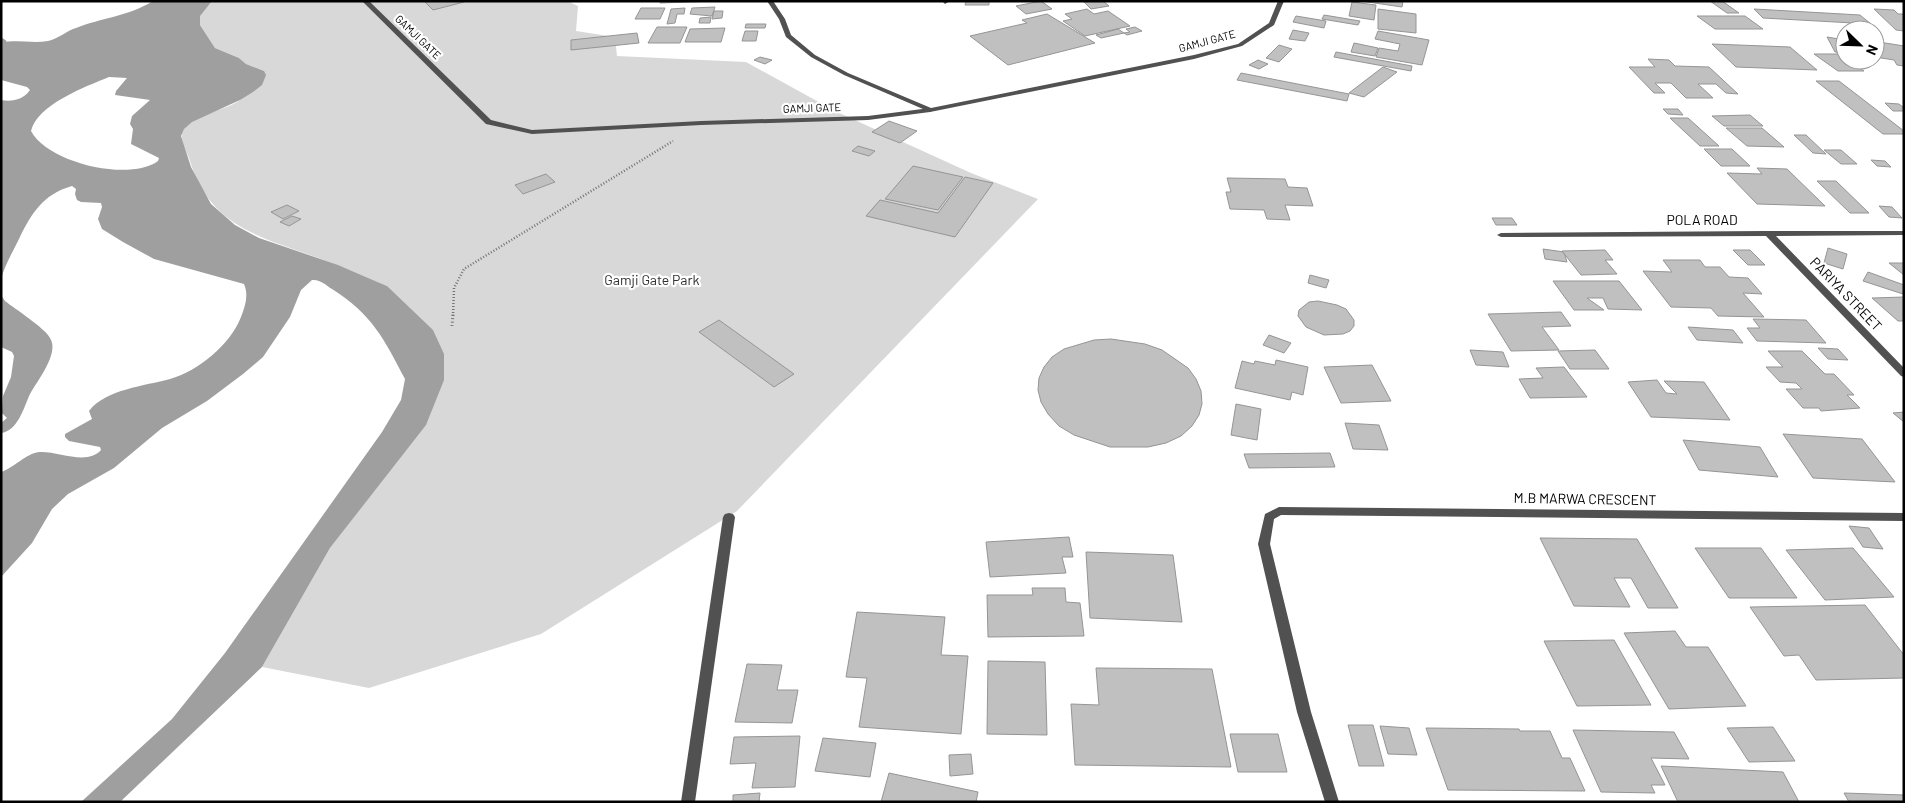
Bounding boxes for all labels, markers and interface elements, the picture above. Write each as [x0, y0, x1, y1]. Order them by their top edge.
street label: GAMJI GATE [393, 12, 444, 62]
north arrow [1835, 20, 1885, 70]
street label: GAMJI GATE [1177, 27, 1237, 54]
text: N [1863, 43, 1882, 58]
street label: GAMJI GATE [783, 100, 842, 115]
street label: POLA ROAD [1666, 211, 1738, 228]
street label: PARIYA STREET [1807, 253, 1886, 334]
park label: Gamji Gate Park [604, 271, 700, 288]
street label: M.B MARWA CRESCENT [1513, 489, 1657, 508]

